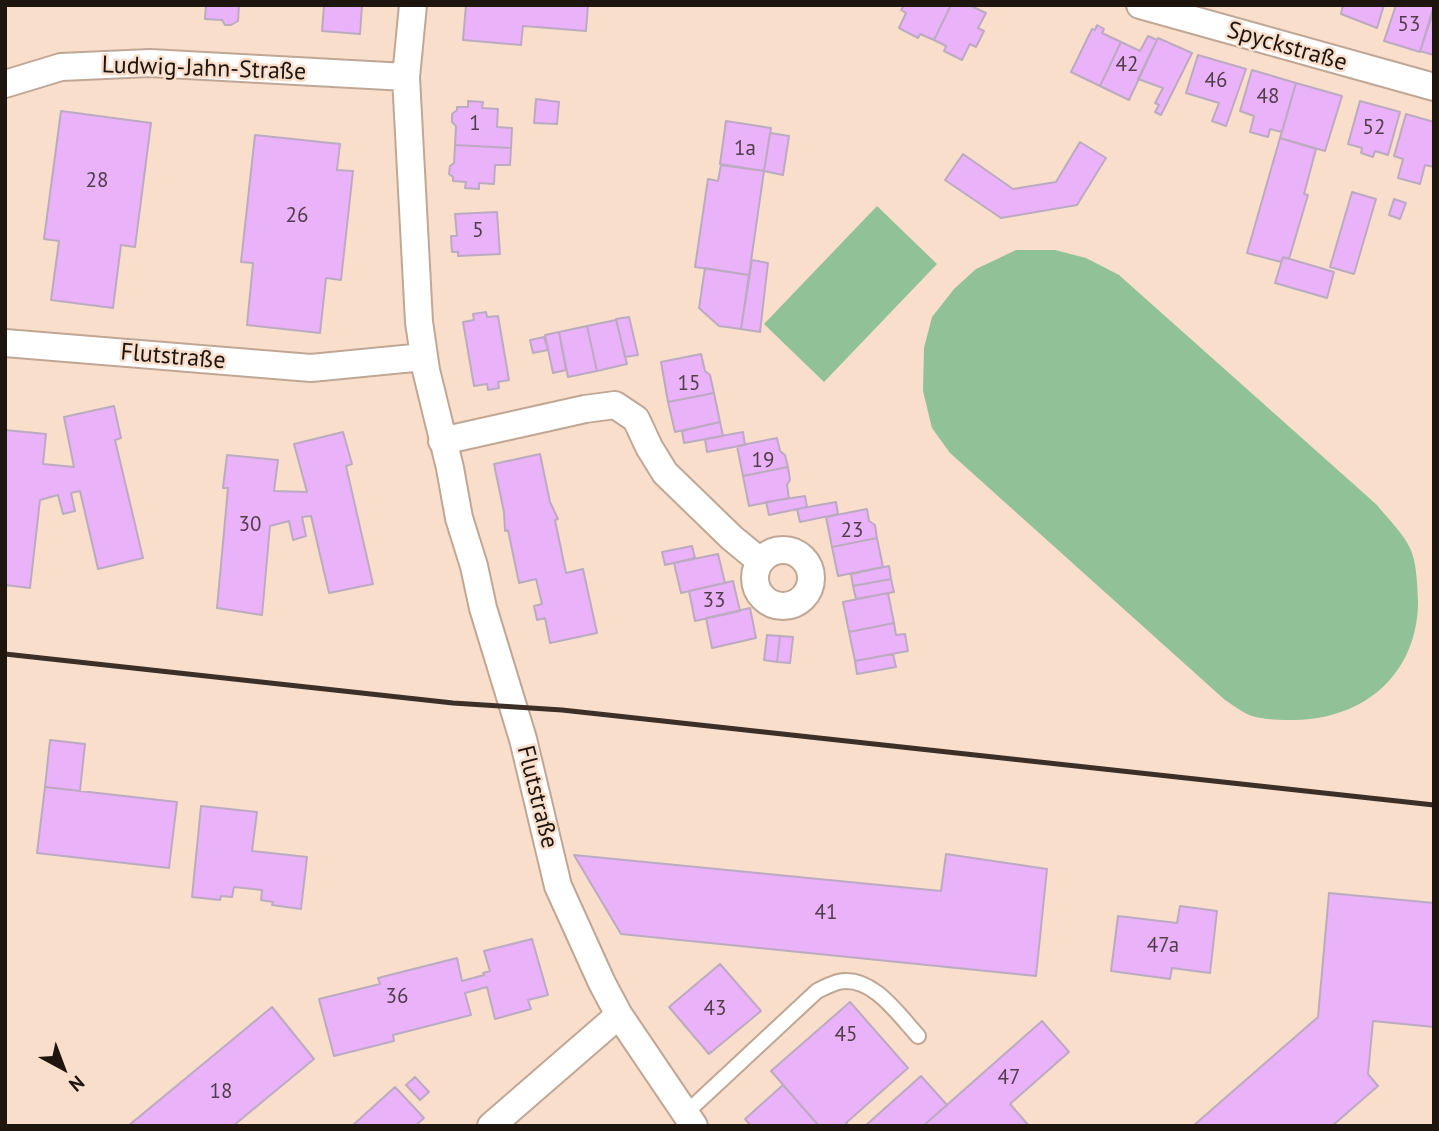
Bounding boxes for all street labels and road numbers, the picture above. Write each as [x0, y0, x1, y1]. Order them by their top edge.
street label: Spyckstraße [1224, 16, 1350, 78]
street label: Ludwig-Jahn-Straße [101, 51, 307, 87]
street label: Flutstraße [119, 338, 227, 376]
street label: Flutstraße [510, 742, 564, 852]

